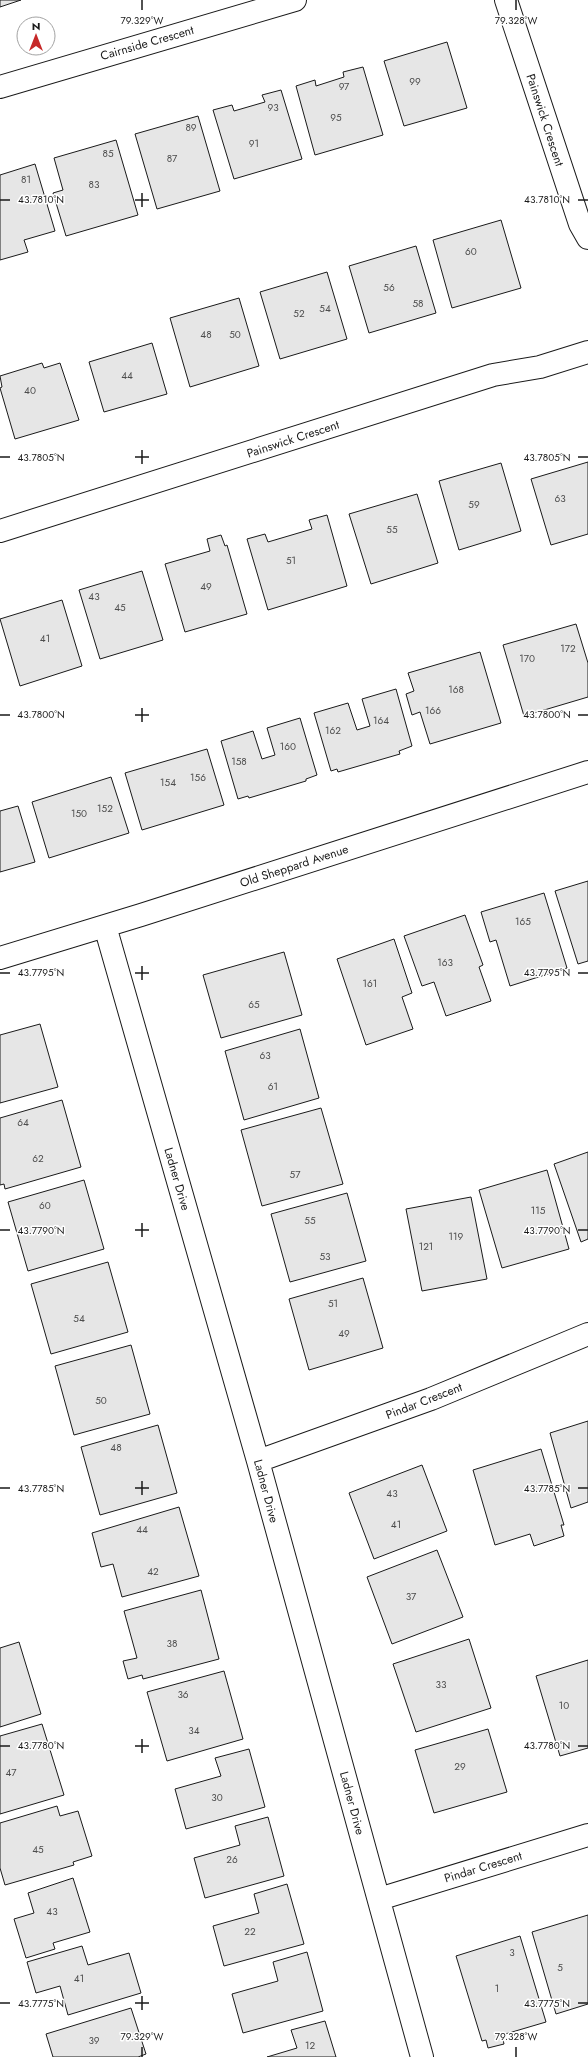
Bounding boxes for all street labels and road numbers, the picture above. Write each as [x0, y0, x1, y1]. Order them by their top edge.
street label: Cairnside Crescent [98, 21, 196, 65]
street label: Painswick Crescent [522, 71, 568, 169]
street label: Painswick Crescent [244, 416, 342, 462]
street label: Old Sheppard Avenue [237, 840, 351, 892]
street label: Ladner Drive [159, 1145, 195, 1213]
street label: Pindar Crescent [383, 1378, 465, 1424]
street label: Ladner Drive [249, 1457, 283, 1525]
street label: Ladner Drive [335, 1769, 369, 1837]
street label: Pindar Crescent [442, 1847, 524, 1887]

